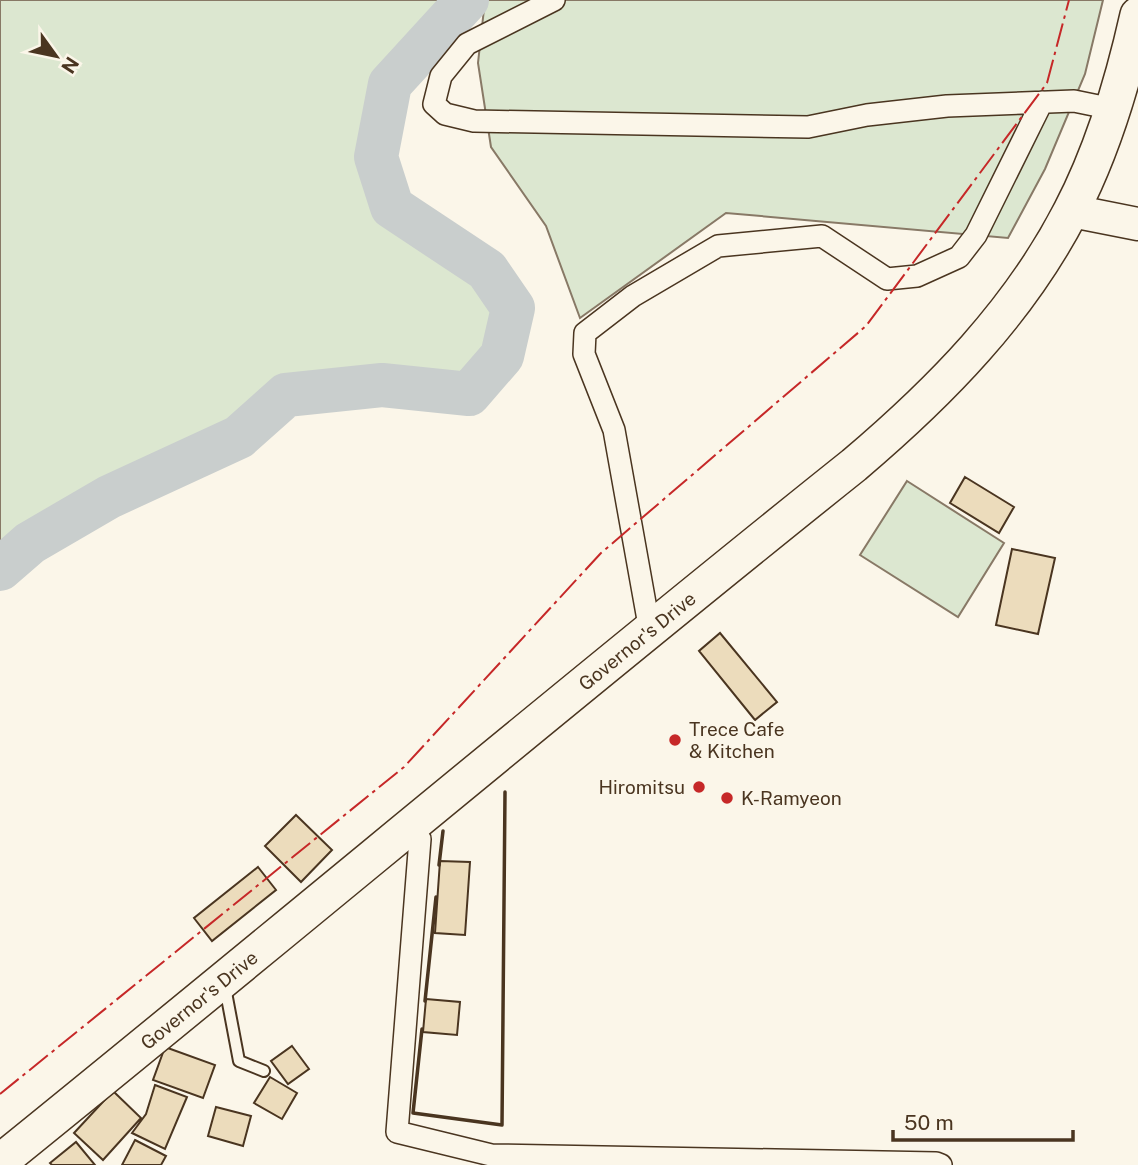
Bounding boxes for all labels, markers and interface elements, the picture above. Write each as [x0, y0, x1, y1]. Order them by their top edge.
north arrow [21, 21, 91, 91]
text: N [57, 53, 84, 77]
street label: Governor's Drive [574, 587, 700, 695]
place label: Trece Cafe & Kitchen [689, 718, 785, 762]
marker: Trece Cafe & Kitchen [667, 732, 683, 748]
place label: Hiromitsu [598, 776, 685, 798]
marker: Hiromitsu [691, 779, 707, 795]
place label: K-Ramyeon [741, 787, 842, 809]
marker: K-Ramyeon [719, 790, 735, 806]
street label: Governor's Drive [136, 946, 262, 1054]
scale bar [893, 1098, 1073, 1142]
text: 50 m [904, 1110, 954, 1135]

